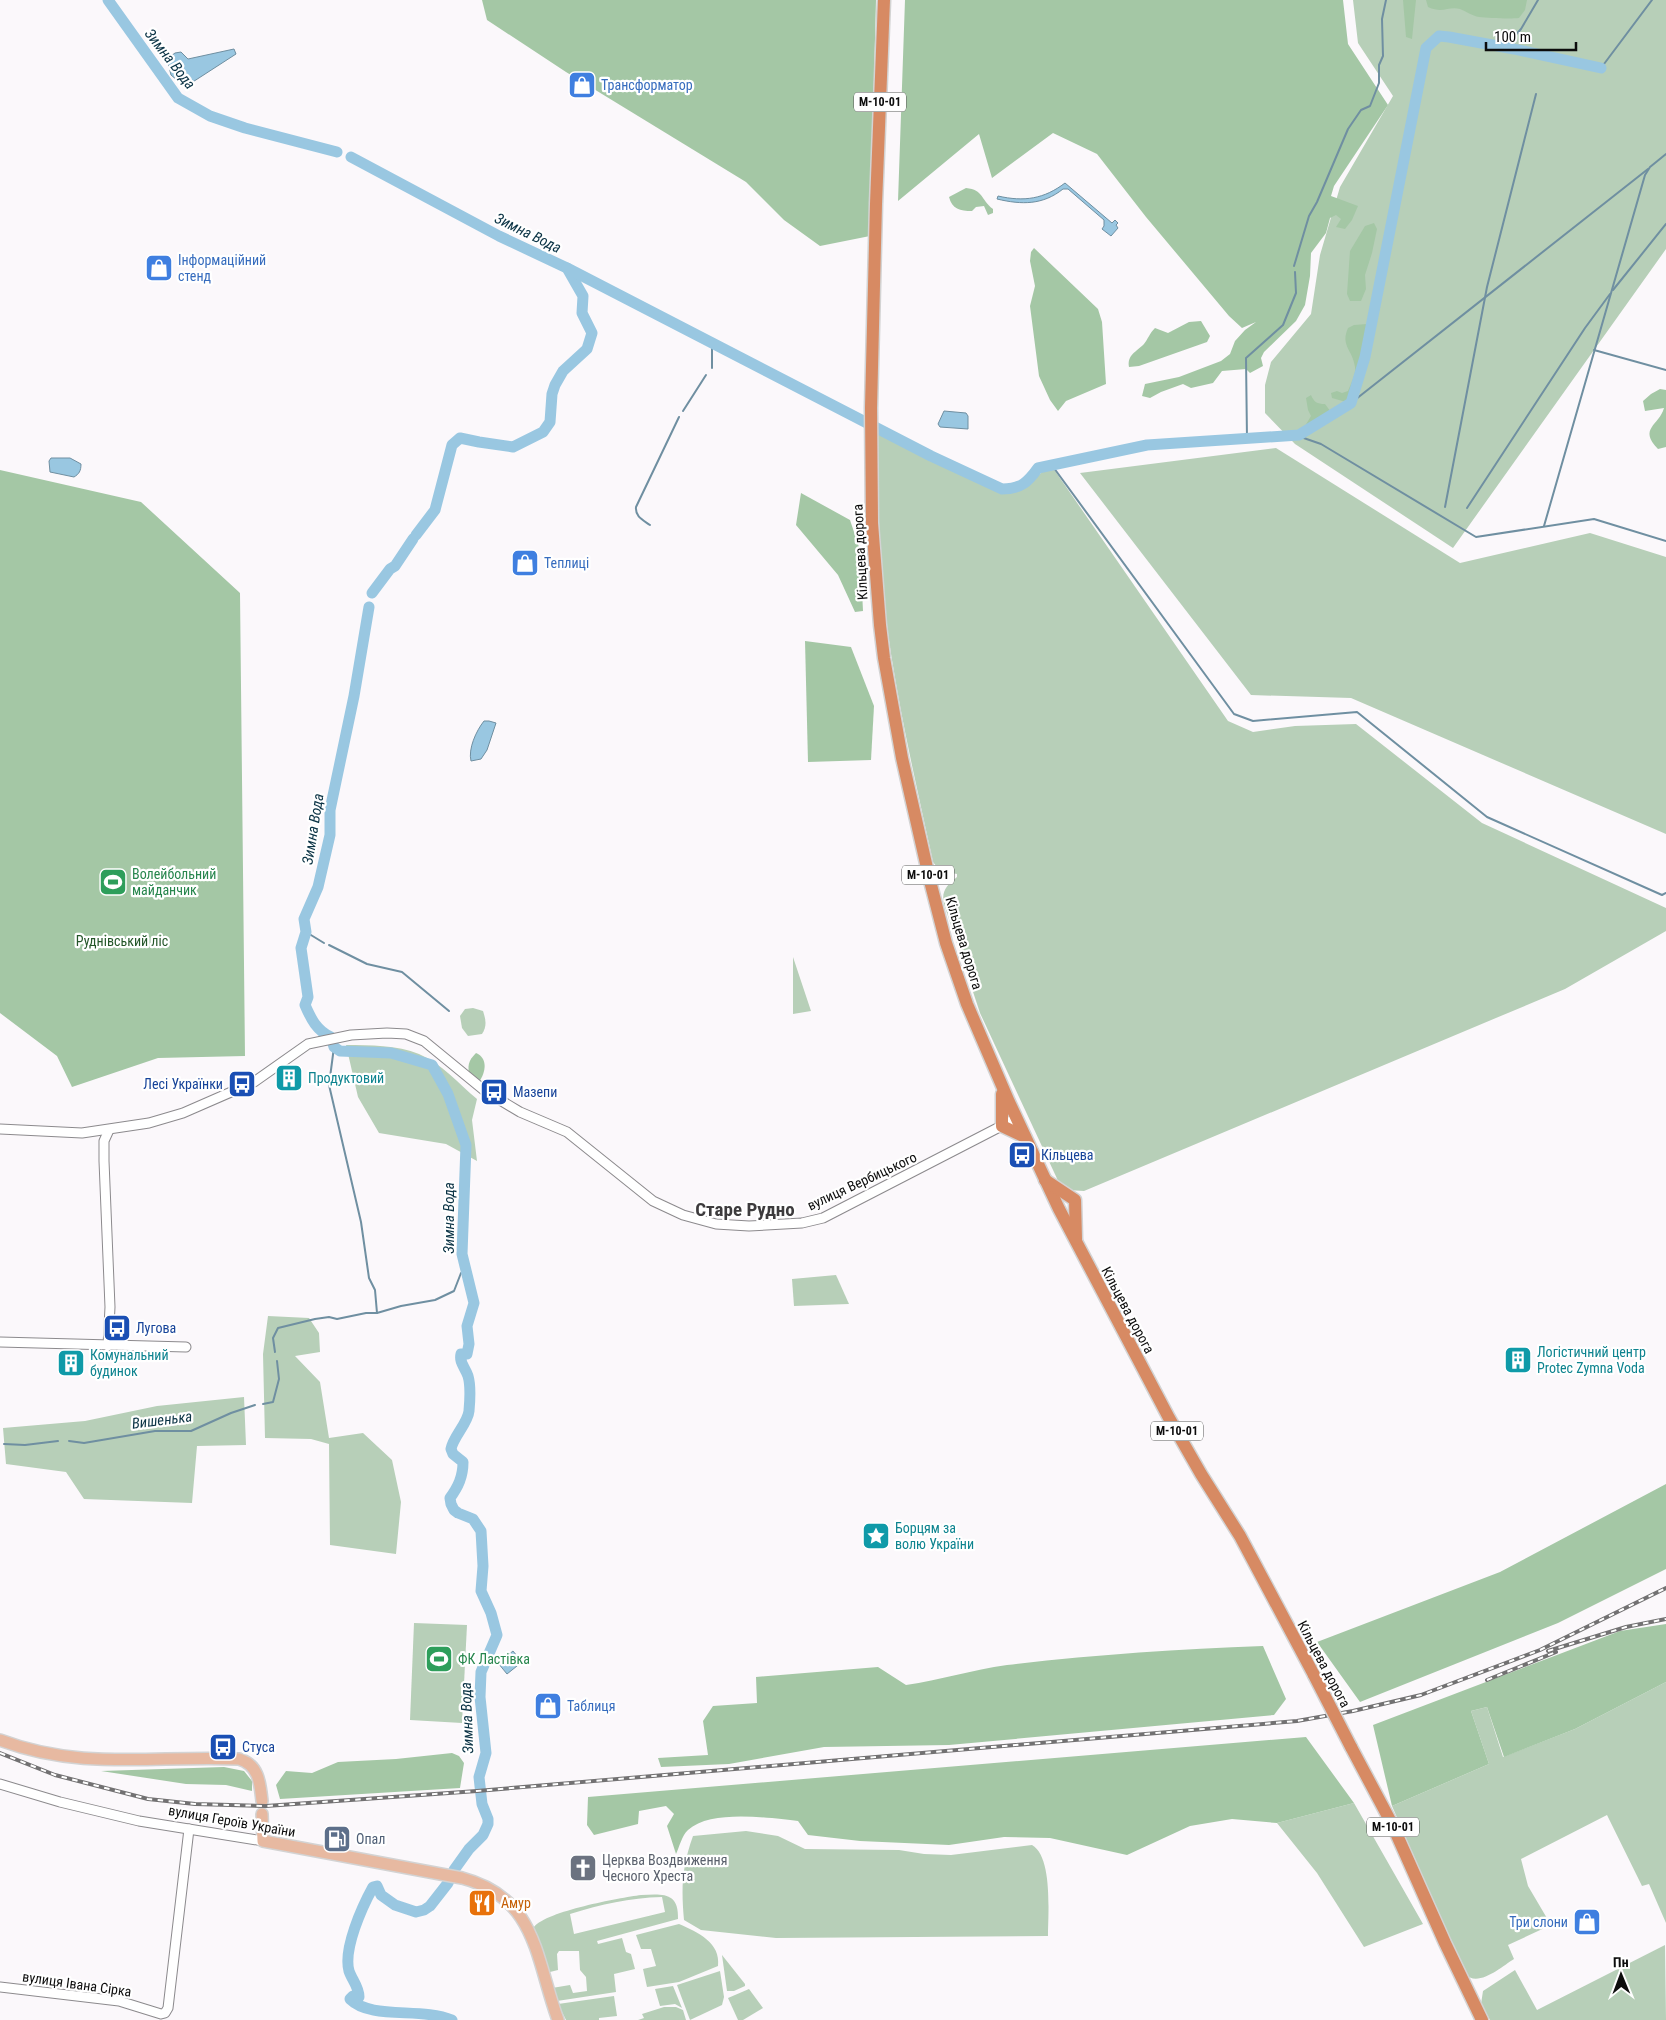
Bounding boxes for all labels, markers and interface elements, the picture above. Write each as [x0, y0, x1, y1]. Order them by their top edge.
scale bar [1486, 20, 1576, 52]
water label: Зимна Вода [141, 25, 199, 93]
text: 100 m [1494, 28, 1531, 46]
shop icon: Трансформатор [567, 70, 597, 100]
place label: Трансформатор [601, 77, 693, 93]
road number: М-10-01 [854, 92, 906, 111]
water label: Зимна Вода [492, 209, 564, 257]
place label: Інформаційний стенд [178, 252, 266, 284]
shop icon: Інформаційний стенд [144, 253, 174, 283]
street label: Кільцева дорога [849, 504, 871, 600]
shop icon: Теплиці [510, 548, 540, 578]
place label: Теплиці [544, 555, 589, 571]
water label: Зимна Вода [299, 792, 327, 866]
place label: Волейбольний майданчик [132, 866, 216, 898]
road number: М-10-01 [902, 866, 954, 884]
sports icon: Волейбольний майданчик [98, 867, 128, 897]
street label: Кільцева дорога [942, 895, 986, 991]
park label: Руднівський ліс [76, 933, 168, 949]
building icon: Продуктовий [274, 1063, 304, 1093]
bus stop icon: Лесі Українки [227, 1069, 257, 1099]
place label: Продуктовий [308, 1070, 384, 1086]
place label: Лесі Українки [143, 1076, 223, 1092]
bus stop icon: Мазепи [479, 1077, 509, 1107]
place label: Мазепи [513, 1084, 557, 1100]
bus stop icon: Кільцева [1007, 1140, 1037, 1170]
place label: Кільцева [1041, 1147, 1094, 1163]
street label: вулиця Вербицького [805, 1149, 919, 1213]
water label: Зимна Вода [440, 1182, 458, 1254]
district label: Старе Рудно [695, 1198, 795, 1221]
street label: Кільцева дорога [1098, 1264, 1158, 1356]
bus stop icon: Лугова [102, 1313, 132, 1343]
place label: Лугова [136, 1320, 176, 1336]
place label: Логістичний центр Protec Zymna Voda [1537, 1344, 1646, 1376]
building icon: Логістичний центр Protec Zymna Voda [1503, 1345, 1533, 1375]
place label: Комунальний будинок [90, 1347, 169, 1379]
building icon: Комунальний будинок [56, 1348, 86, 1378]
water label: Вишенька [131, 1407, 193, 1433]
road number: М-10-01 [1151, 1422, 1203, 1440]
place label: Борцям за волю України [895, 1520, 974, 1552]
place icon: Борцям за волю України [861, 1521, 891, 1551]
street label: Кільцева дорога [1294, 1618, 1354, 1710]
sports icon: ФК Ластівка [424, 1644, 454, 1674]
place label: ФК Ластівка [458, 1651, 530, 1667]
water label: Зимна Вода [457, 1682, 477, 1754]
shop icon: Таблиця [533, 1691, 563, 1721]
place label: Таблиця [567, 1698, 615, 1714]
bus stop icon: Стуса [208, 1732, 238, 1762]
place label: Стуса [242, 1739, 275, 1755]
street label: вулиця Героїв України [167, 1802, 297, 1840]
road number: М-10-01 [1367, 1818, 1419, 1836]
fuel station icon: Опал [322, 1824, 352, 1854]
place label: Опал [356, 1831, 385, 1847]
place label: Церква Воздвиження Чесного Хреста [602, 1852, 727, 1884]
church icon: Церква Воздвиження Чесного Хреста [568, 1853, 598, 1883]
restaurant icon: Амур [467, 1888, 497, 1918]
place label: Амур [501, 1895, 531, 1911]
shop icon: Три слони [1572, 1907, 1602, 1937]
place label: Три слони [1509, 1914, 1568, 1930]
north arrow [1596, 1950, 1646, 2000]
text: Пн [1613, 1954, 1629, 1970]
street label: вулиця Івана Сірка [21, 1968, 133, 2000]

